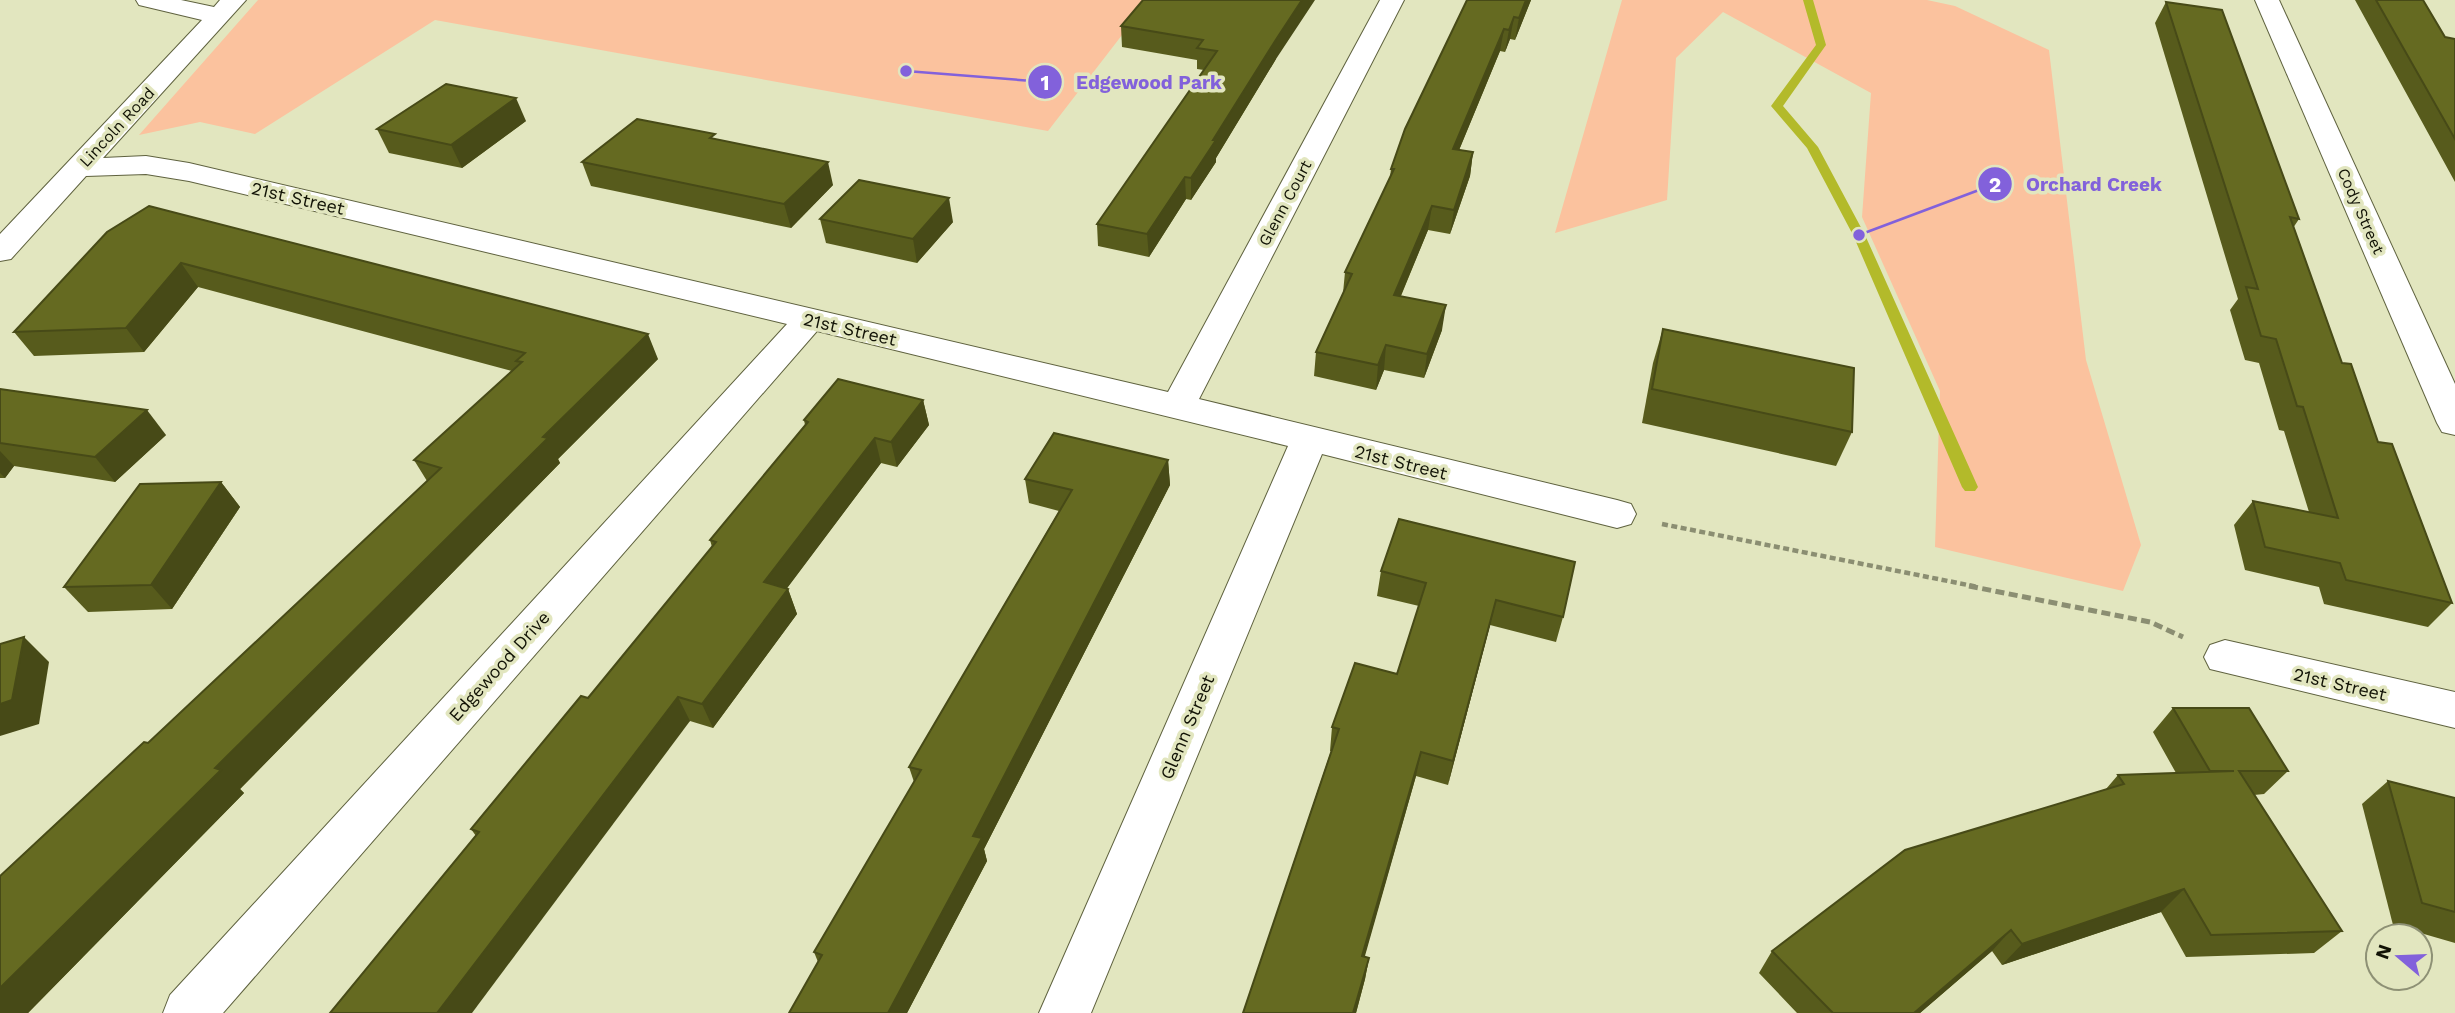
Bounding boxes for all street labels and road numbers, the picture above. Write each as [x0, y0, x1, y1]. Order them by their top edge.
street label: Lincoln Road [75, 83, 159, 171]
street label: Glenn Court [1255, 157, 1316, 249]
street label: Cody Street [2334, 165, 2389, 257]
street label: 21st Street [249, 177, 347, 219]
street label: 21st Street [801, 308, 899, 350]
street label: 21st Street [1352, 440, 1450, 484]
street label: Edgewood Drive [444, 607, 554, 725]
street label: 21st Street [2291, 663, 2389, 705]
street label: Glenn Street [1156, 671, 1219, 782]

